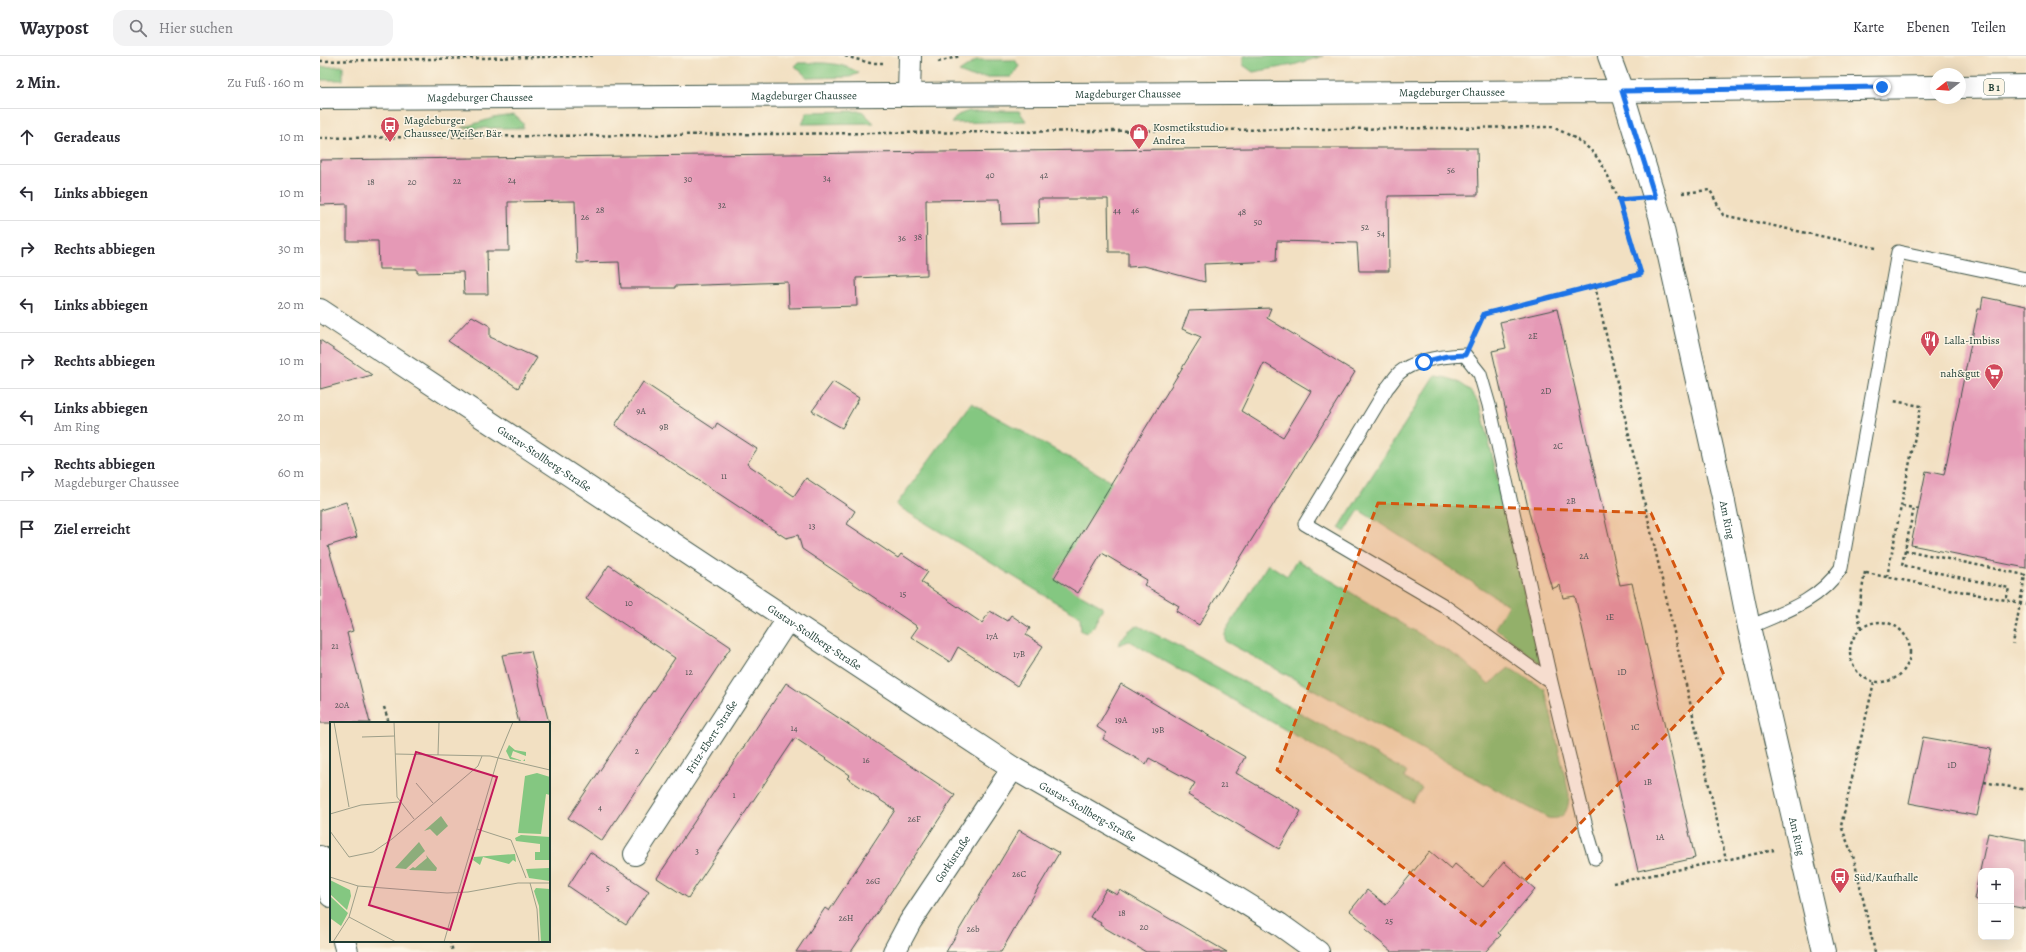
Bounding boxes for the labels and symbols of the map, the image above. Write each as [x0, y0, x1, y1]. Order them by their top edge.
north arrow [1930, 68, 1966, 104]
route end [1873, 78, 1891, 96]
road number: B 1 [1984, 79, 2004, 95]
street label: Magdeburger Chaussee [1399, 85, 1505, 100]
street label: Magdeburger Chaussee [1075, 86, 1181, 102]
street label: Magdeburger Chaussee [751, 88, 857, 104]
street label: Magdeburger Chaussee [427, 90, 533, 105]
place label: Magdeburger Chaussee/Weißer Bär [404, 113, 501, 141]
bus stop icon: Magdeburger Chaussee/Weißer Bär [379, 115, 401, 143]
place label: Kosmetikstudio Andrea [1152, 120, 1225, 148]
shop icon: Kosmetikstudio Andrea [1128, 122, 1150, 150]
house number: 56 [1447, 164, 1455, 176]
house number: 40 [986, 169, 995, 181]
house number: 42 [1040, 169, 1049, 181]
house number: 34 [823, 172, 831, 184]
house number: 30 [684, 173, 692, 185]
house number: 24 [508, 174, 516, 186]
house number: 22 [453, 175, 462, 187]
house number: 18 [367, 176, 375, 188]
house number: 20 [407, 176, 417, 188]
house number: 32 [718, 199, 727, 211]
house number: 28 [596, 204, 604, 216]
house number: 44 [1113, 204, 1121, 216]
house number: 46 [1131, 204, 1139, 216]
house number: 48 [1238, 206, 1246, 218]
house number: 26 [581, 211, 589, 223]
house number: 50 [1254, 216, 1263, 228]
house number: 52 [1361, 221, 1370, 233]
house number: 54 [1377, 227, 1385, 239]
house number: 38 [914, 231, 922, 243]
house number: 36 [898, 232, 906, 244]
restaurant icon: Lalla-Imbiss [1919, 329, 1941, 357]
house number: 2E [1528, 330, 1538, 342]
place label: Lalla-Imbiss [1944, 333, 2000, 348]
route start [1415, 353, 1433, 371]
supermarket icon: nah&gut [1983, 362, 2005, 390]
place label: nah&gut [1940, 366, 1980, 381]
house number: 2D [1541, 385, 1551, 397]
house number: 9A [636, 405, 646, 417]
house number: 9B [659, 421, 669, 433]
street label: Gustav-Stollberg-Straße [494, 422, 594, 495]
house number: 2C [1553, 440, 1563, 452]
house number: 11 [721, 470, 727, 482]
house number: 2B [1566, 495, 1576, 507]
street label: Am Ring [1716, 499, 1738, 541]
house number: 13 [809, 520, 816, 532]
house number: 2A [1579, 550, 1590, 562]
house number: 15 [900, 588, 907, 600]
house number: 10 [625, 597, 633, 609]
street label: Gustav-Stollberg-Straße [764, 601, 864, 674]
house number: 1E [1606, 611, 1614, 623]
house number: 17A [986, 630, 999, 642]
house number: 21 [331, 640, 339, 652]
house number: 17B [1013, 648, 1025, 660]
house number: 12 [685, 666, 693, 678]
house number: 1D [1617, 666, 1627, 678]
street label: Fritz-Ebert-Straße [682, 697, 741, 776]
house number: 20A [335, 699, 350, 711]
house number: 19A [1115, 714, 1128, 726]
house number: 1C [1631, 721, 1640, 733]
inset map [330, 722, 550, 942]
house number: 14 [790, 722, 798, 734]
house number: 19B [1152, 724, 1164, 736]
house number: 2 [635, 745, 640, 757]
house number: 16 [862, 754, 870, 766]
house number: 1D [1947, 759, 1957, 771]
house number: 1B [1644, 776, 1652, 788]
street label: Gustav-Stollberg-Straße [1036, 778, 1139, 845]
house number: 21 [1221, 778, 1229, 790]
house number: 1 [732, 789, 736, 801]
house number: 4 [598, 801, 602, 813]
house number: 26F [907, 813, 921, 825]
street label: Am Ring [1785, 815, 1809, 857]
house number: 1A [1656, 831, 1665, 843]
street label: Gorkistraße [931, 832, 974, 886]
house number: 3 [695, 845, 699, 857]
bus stop icon: Süd/Kaufhalle [1829, 866, 1851, 894]
house number: 26C [1012, 868, 1026, 880]
place label: Süd/Kaufhalle [1854, 870, 1918, 885]
house number: 26G [866, 875, 880, 887]
house number: 5 [606, 882, 610, 894]
house number: 18 [1118, 907, 1126, 919]
house number: 26H [838, 912, 854, 924]
house number: 25 [1385, 915, 1393, 927]
house number: 20 [1139, 921, 1149, 933]
house number: 26b [966, 923, 980, 935]

